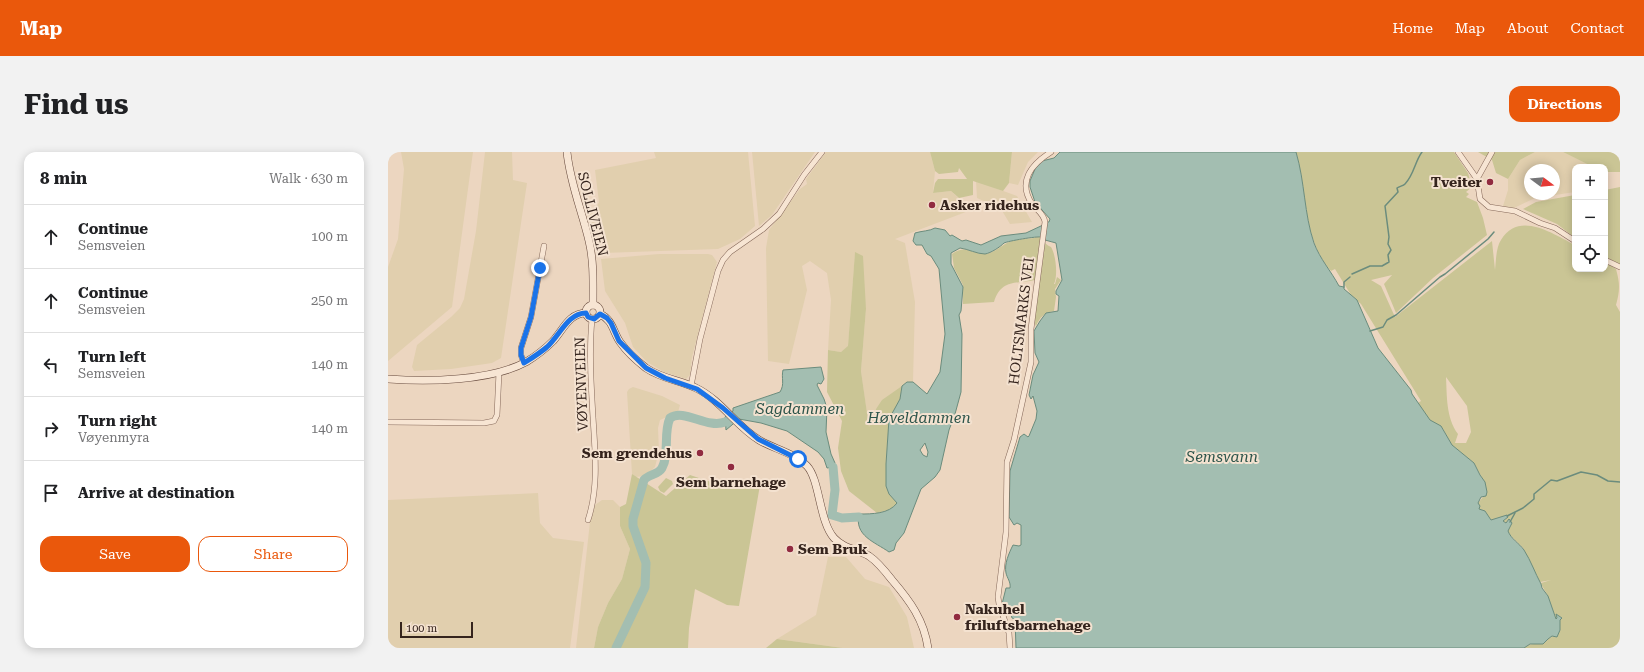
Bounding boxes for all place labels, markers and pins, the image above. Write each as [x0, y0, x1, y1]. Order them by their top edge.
place label: Tveiter [1431, 174, 1483, 190]
marker: Tveiter [1485, 177, 1495, 187]
place label: Asker ridehus [940, 197, 1039, 213]
marker: Asker ridehus [927, 200, 937, 210]
place label: Sem grendehus [582, 445, 692, 461]
marker: Sem grendehus [695, 448, 705, 458]
marker: Sem barnehage [726, 462, 736, 472]
place label: Sem barnehage [676, 474, 786, 490]
place label: Sem Bruk [798, 541, 868, 557]
marker: Sem Bruk [785, 544, 795, 554]
place label: Nakuhel friluftsbarnehage [965, 601, 1091, 633]
marker: Nakuhel friluftsbarnehage [952, 612, 962, 622]

